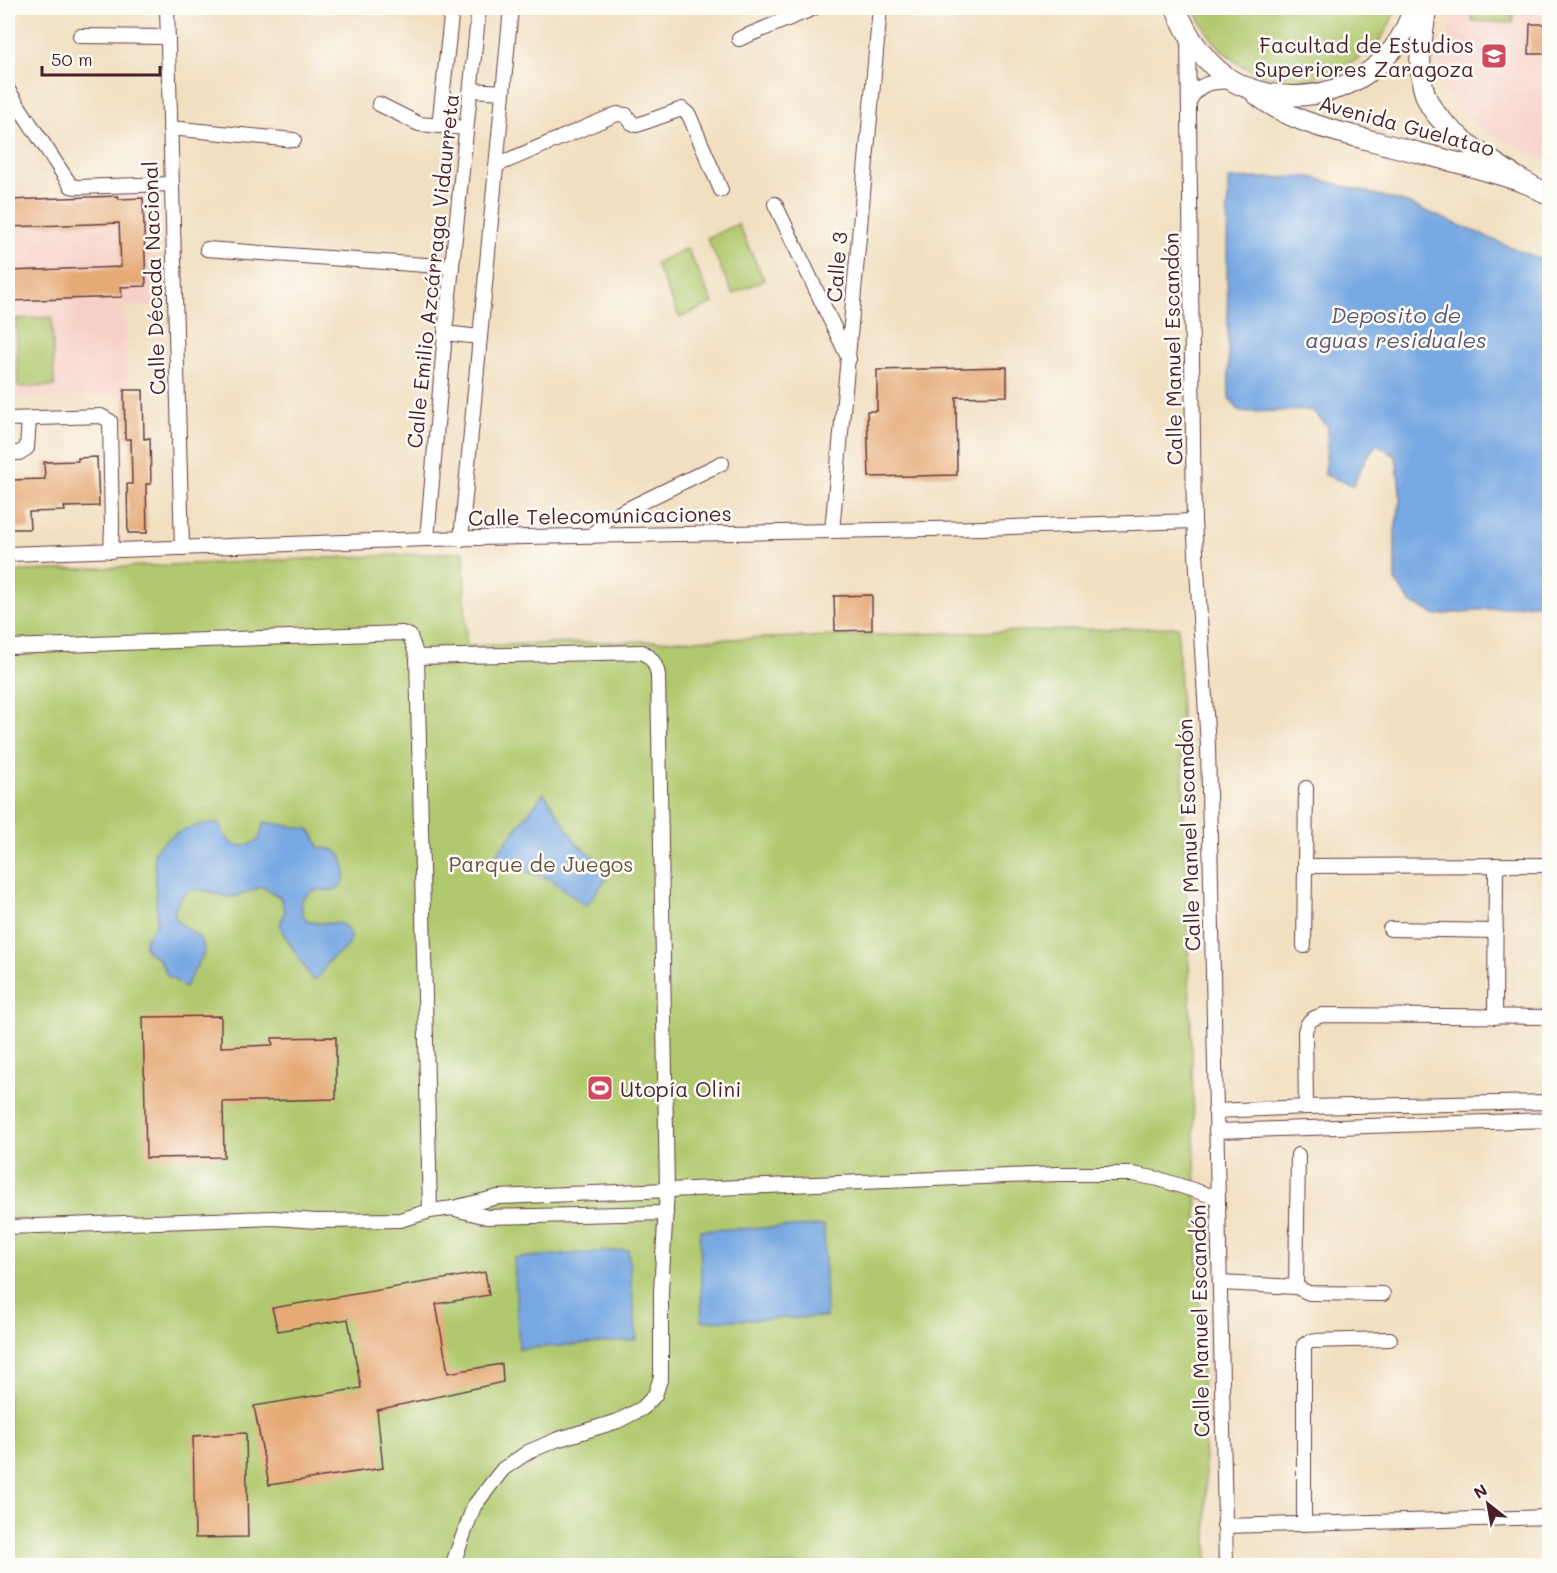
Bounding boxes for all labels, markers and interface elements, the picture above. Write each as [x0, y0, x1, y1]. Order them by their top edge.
place label: Facultad de Estudios Superiores Zaragoza [1255, 31, 1474, 82]
scale bar [42, 39, 160, 77]
school or university icon: Facultad de Estudios Superiores Zaragoza [1479, 41, 1509, 71]
text: 50 m [51, 47, 93, 71]
street label: Avenida Guelatao [1316, 89, 1498, 161]
street label: Calle Emilio Azcárraga Vidaurreta [400, 92, 464, 450]
street label: Calle Década Nacional [135, 161, 171, 395]
street label: Calle 3 [819, 231, 853, 303]
street label: Calle Manuel Escandón [1156, 232, 1188, 466]
water label: Deposito de aguas residuales [1305, 300, 1487, 354]
street label: Calle Telecomunicaciones [468, 499, 732, 531]
street label: Calle Manuel Escandón [1170, 718, 1206, 952]
park label: Parque de Juegos [448, 850, 634, 877]
sports icon: Utopía Olini [585, 1073, 615, 1103]
place label: Utopía Olini [620, 1075, 741, 1102]
street label: Calle Manuel Escandón [1183, 1204, 1215, 1438]
north arrow [1458, 1474, 1518, 1534]
text: N [1469, 1479, 1491, 1503]

